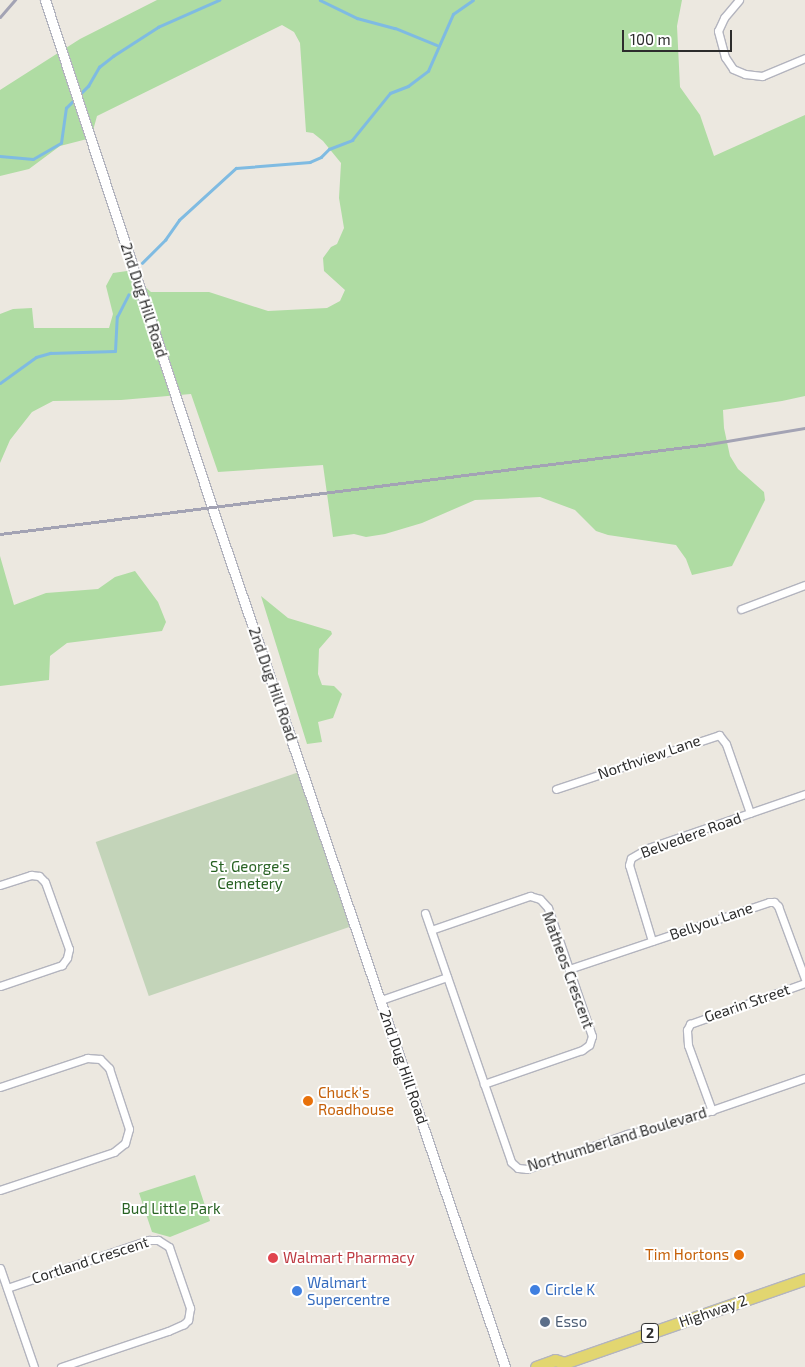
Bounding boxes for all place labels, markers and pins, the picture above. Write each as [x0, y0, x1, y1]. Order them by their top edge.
place label: Chuck's Roadhouse [318, 1083, 394, 1118]
marker: Chuck's Roadhouse [302, 1095, 314, 1107]
place label: Tim Hortons [645, 1246, 729, 1264]
place label: Walmart Pharmacy [283, 1249, 415, 1267]
marker: Tim Hortons [733, 1249, 745, 1261]
marker: Walmart Pharmacy [267, 1252, 279, 1264]
place label: Walmart Supercentre [307, 1273, 390, 1308]
place label: Circle K [545, 1281, 595, 1299]
marker: Circle K [529, 1284, 541, 1296]
marker: Walmart Supercentre [291, 1285, 303, 1297]
place label: Esso [555, 1313, 587, 1331]
marker: Esso [539, 1316, 551, 1328]

